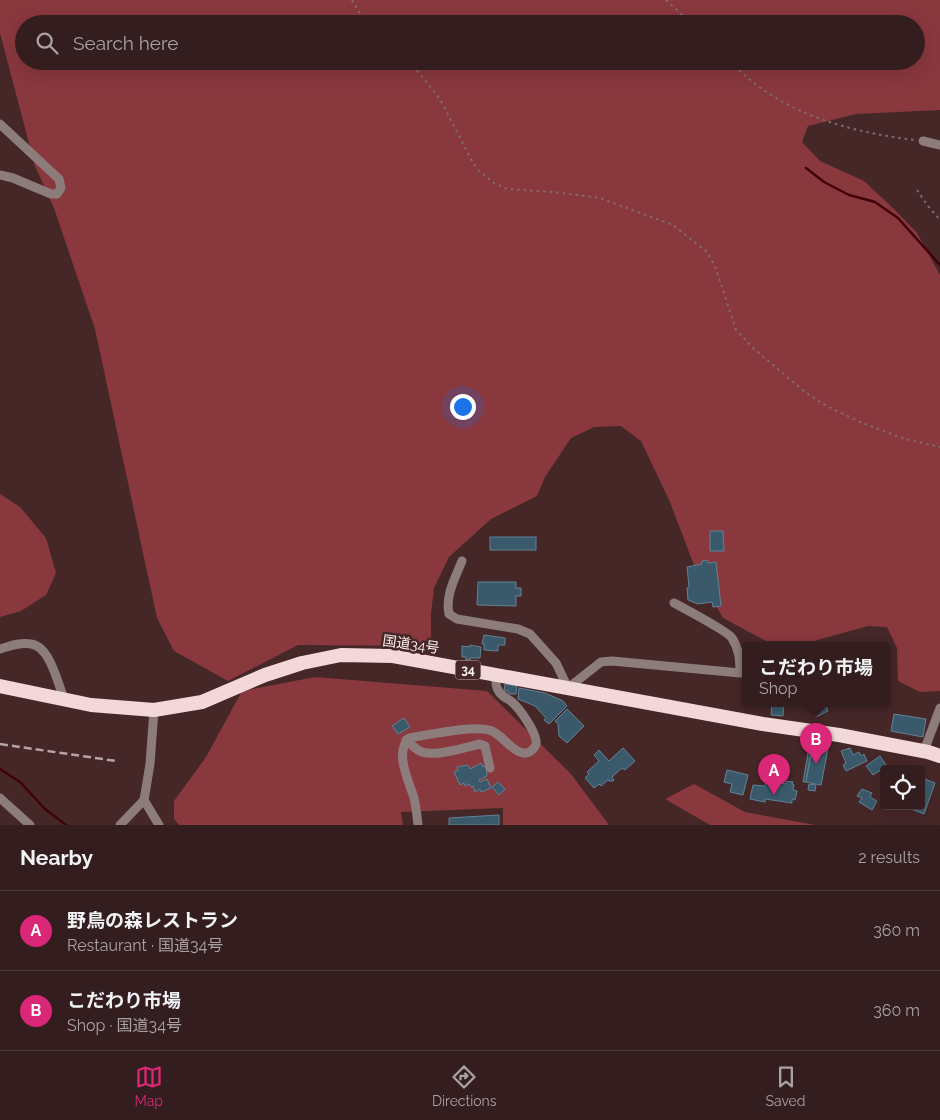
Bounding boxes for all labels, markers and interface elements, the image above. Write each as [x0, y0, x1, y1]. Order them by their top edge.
search box [15, 15, 925, 70]
icon: search [33, 29, 61, 57]
text: Search here [73, 32, 179, 54]
your location [450, 394, 476, 420]
street label: 国道34号 [382, 632, 440, 656]
popup [742, 642, 890, 707]
text: こだわり市場 [759, 656, 873, 678]
road number: 34 [456, 660, 480, 680]
text: Shop [759, 679, 797, 698]
pin: B [800, 723, 832, 764]
pin: A [758, 754, 790, 795]
map controls [880, 765, 925, 810]
button: locate [880, 765, 925, 810]
text: Nearby [20, 845, 93, 870]
text: 2 results [858, 848, 920, 867]
text: 野鳥の森レストラン [67, 909, 238, 931]
text: A [31, 921, 41, 940]
text: 360 m [873, 921, 920, 940]
text: Restaurant · 国道34号 [67, 936, 223, 955]
text: こだわり市場 [67, 989, 181, 1011]
text: B [31, 1001, 41, 1020]
text: 360 m [873, 1001, 920, 1020]
text: Shop · 国道34号 [67, 1016, 182, 1035]
tab: Map [134, 1063, 163, 1109]
tab: Directions [432, 1063, 497, 1109]
tab: Saved [765, 1063, 806, 1109]

